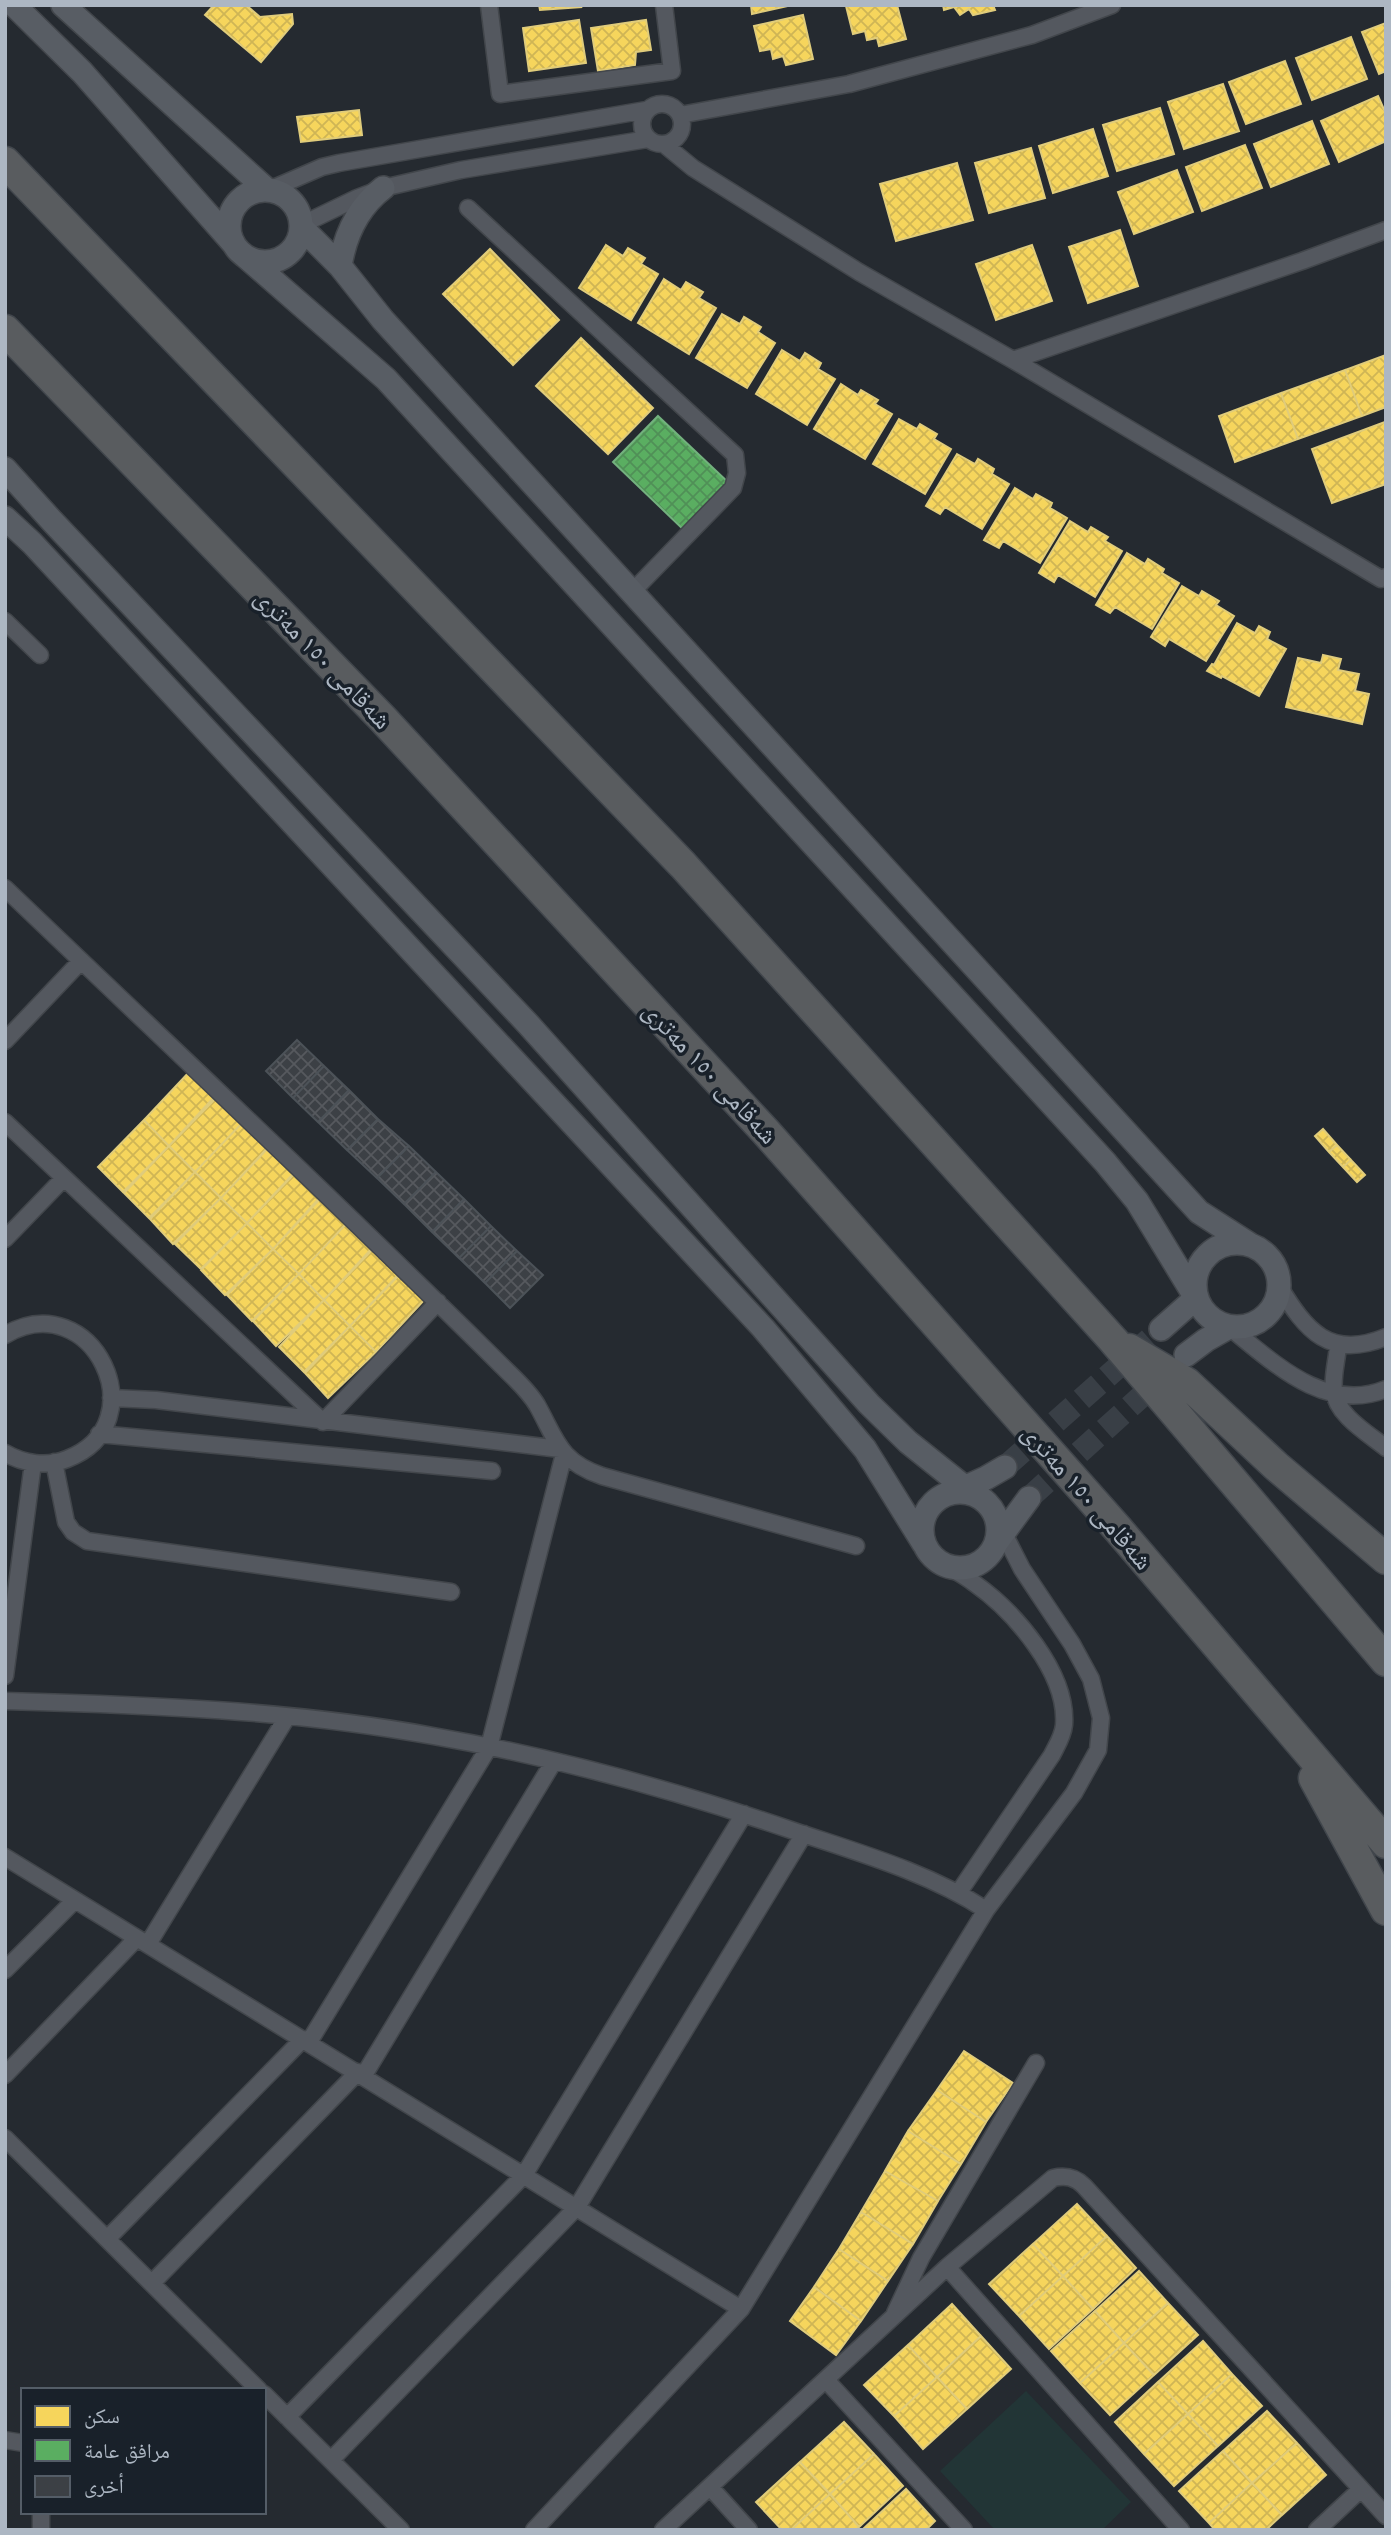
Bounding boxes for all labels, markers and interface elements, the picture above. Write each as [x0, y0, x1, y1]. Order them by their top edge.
street label: شەقامی ١٥٠ مەتری [248, 580, 400, 736]
street label: شەقامی ١٥٠ مەتری [636, 994, 786, 1150]
street label: شەقامی ١٥٠ مەتری [1015, 1416, 1161, 1576]
legend [21, 2388, 266, 2514]
text: سكن [84, 2402, 120, 2429]
text: مرافق عامة [84, 2437, 170, 2464]
text: أخرى [84, 2472, 124, 2498]

